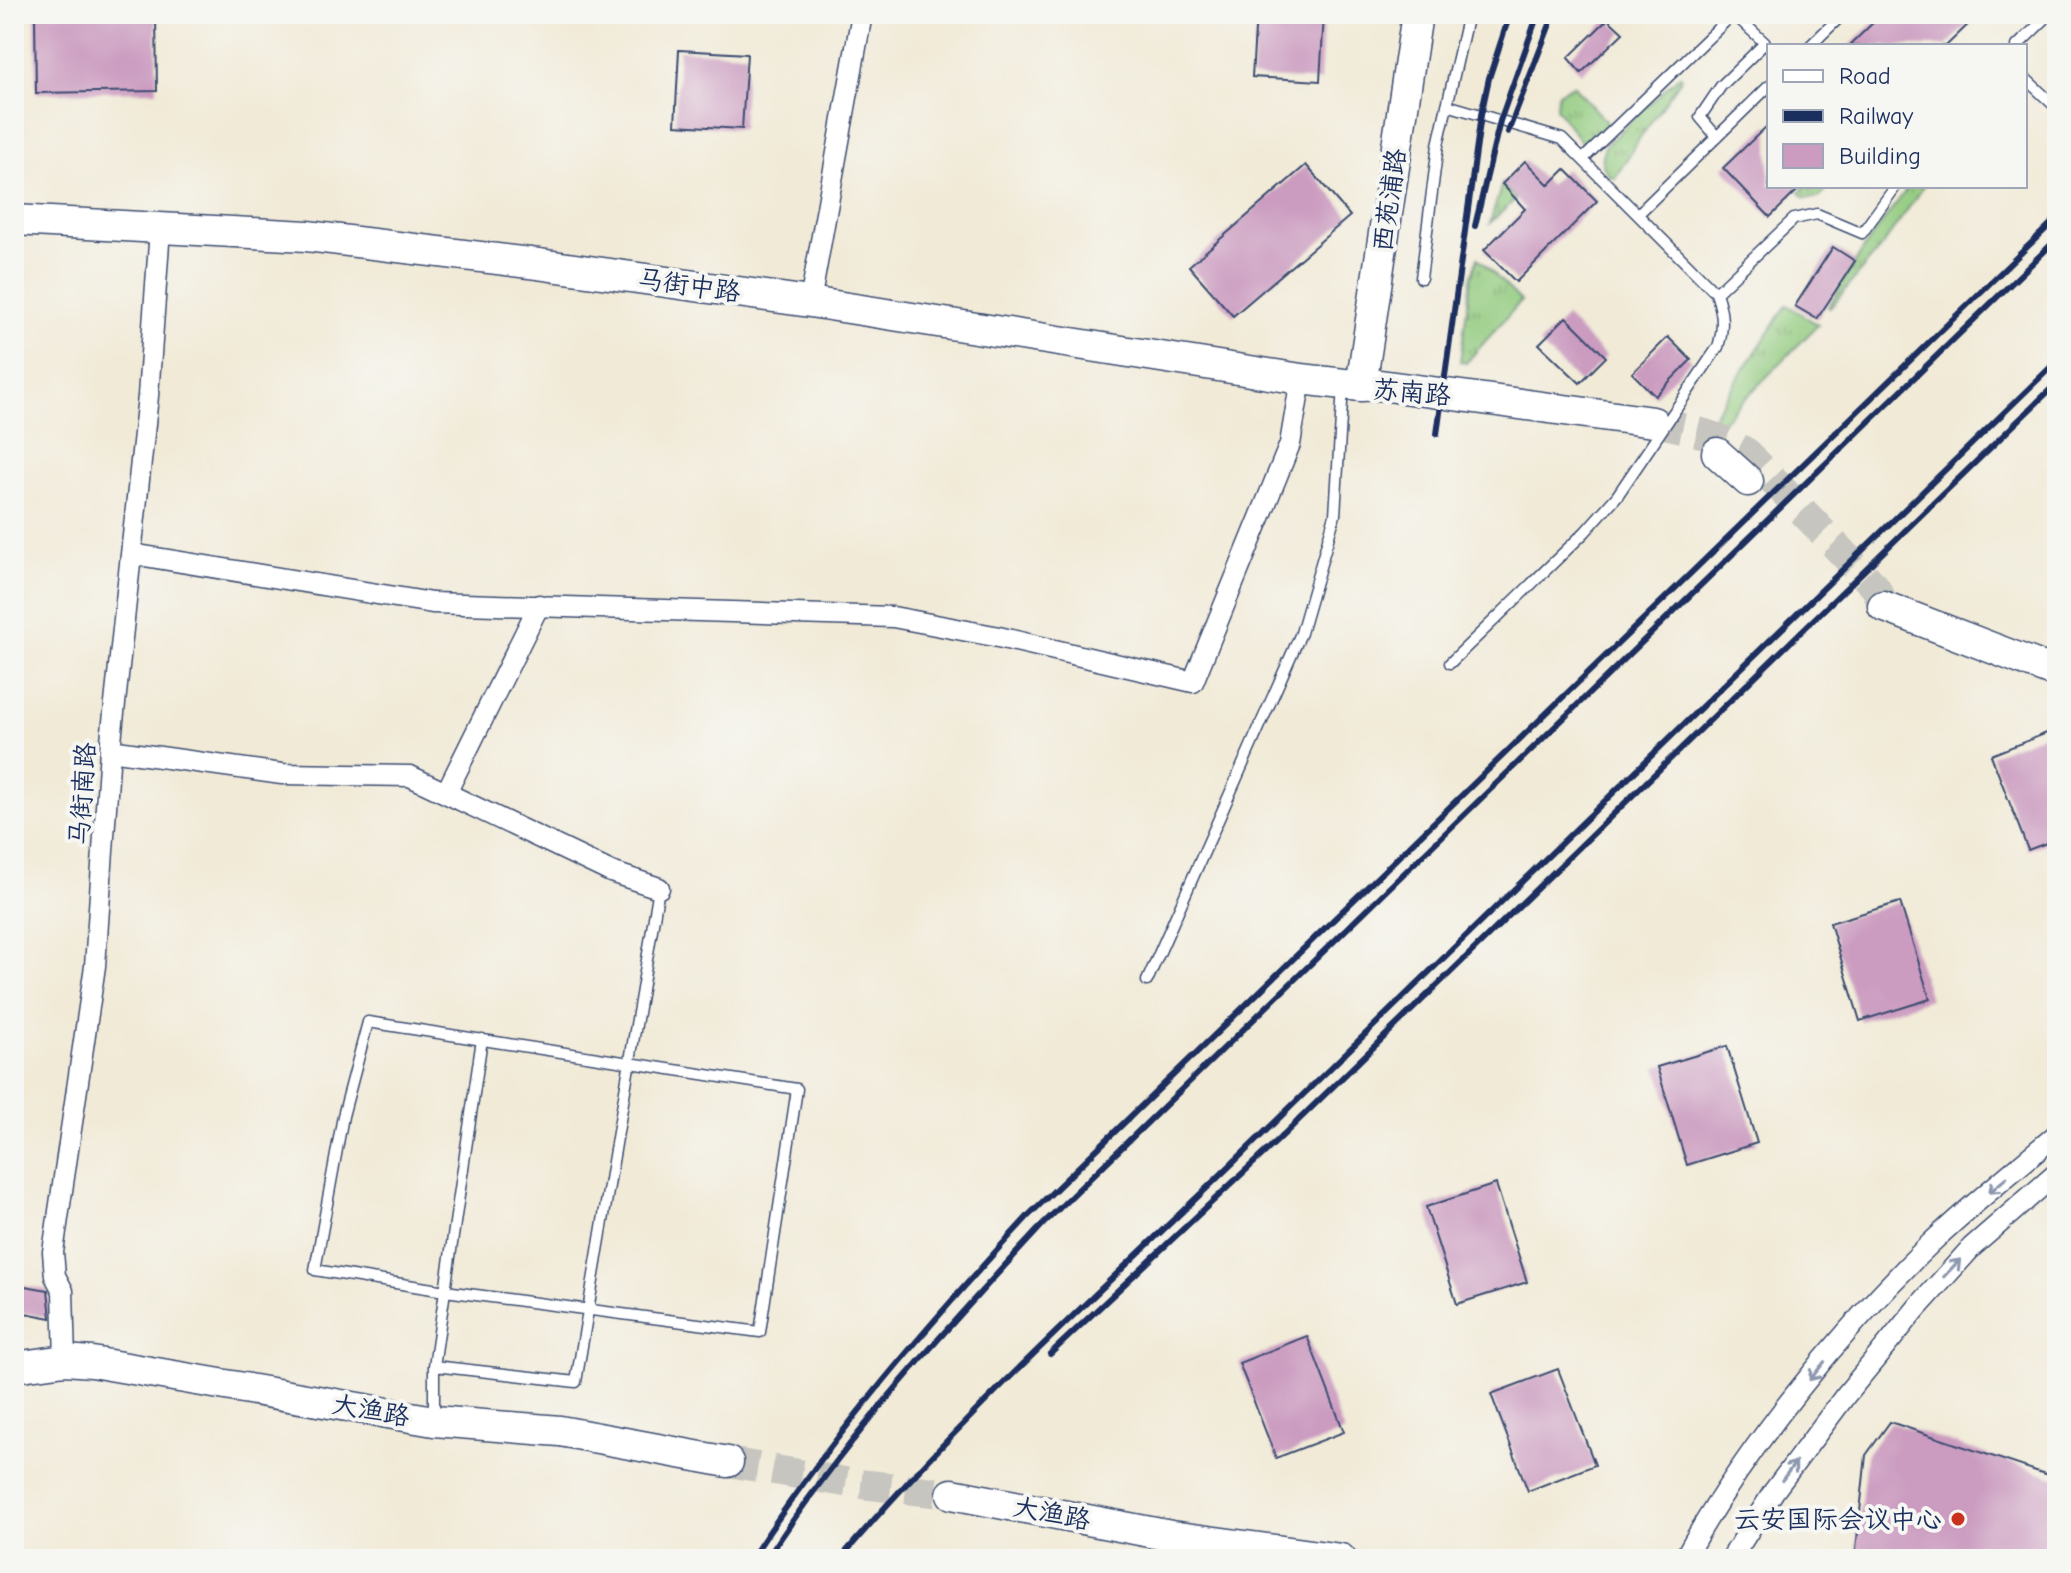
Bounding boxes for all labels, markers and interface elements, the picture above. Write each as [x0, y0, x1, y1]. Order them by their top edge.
legend [1767, 44, 2027, 188]
text: Road [1839, 62, 1891, 90]
text: Railway [1839, 102, 1913, 130]
text: Building [1839, 142, 1921, 170]
street label: 西苑浦路 [1368, 147, 1412, 254]
street label: 马街中路 [635, 264, 742, 308]
street label: 苏南路 [1372, 375, 1452, 411]
street label: 马街南路 [64, 741, 102, 847]
one-way arrow [1988, 1176, 2008, 1194]
one-way arrow [1942, 1258, 1961, 1279]
one-way arrow [1808, 1360, 1826, 1381]
street label: 大渔路 [330, 1389, 412, 1433]
one-way arrow [1781, 1461, 1798, 1482]
street label: 大渔路 [1011, 1492, 1093, 1536]
place label: 云安国际会议中心 [1734, 1505, 1942, 1535]
marker: 云安国际会议中心 [1949, 1510, 1967, 1528]

